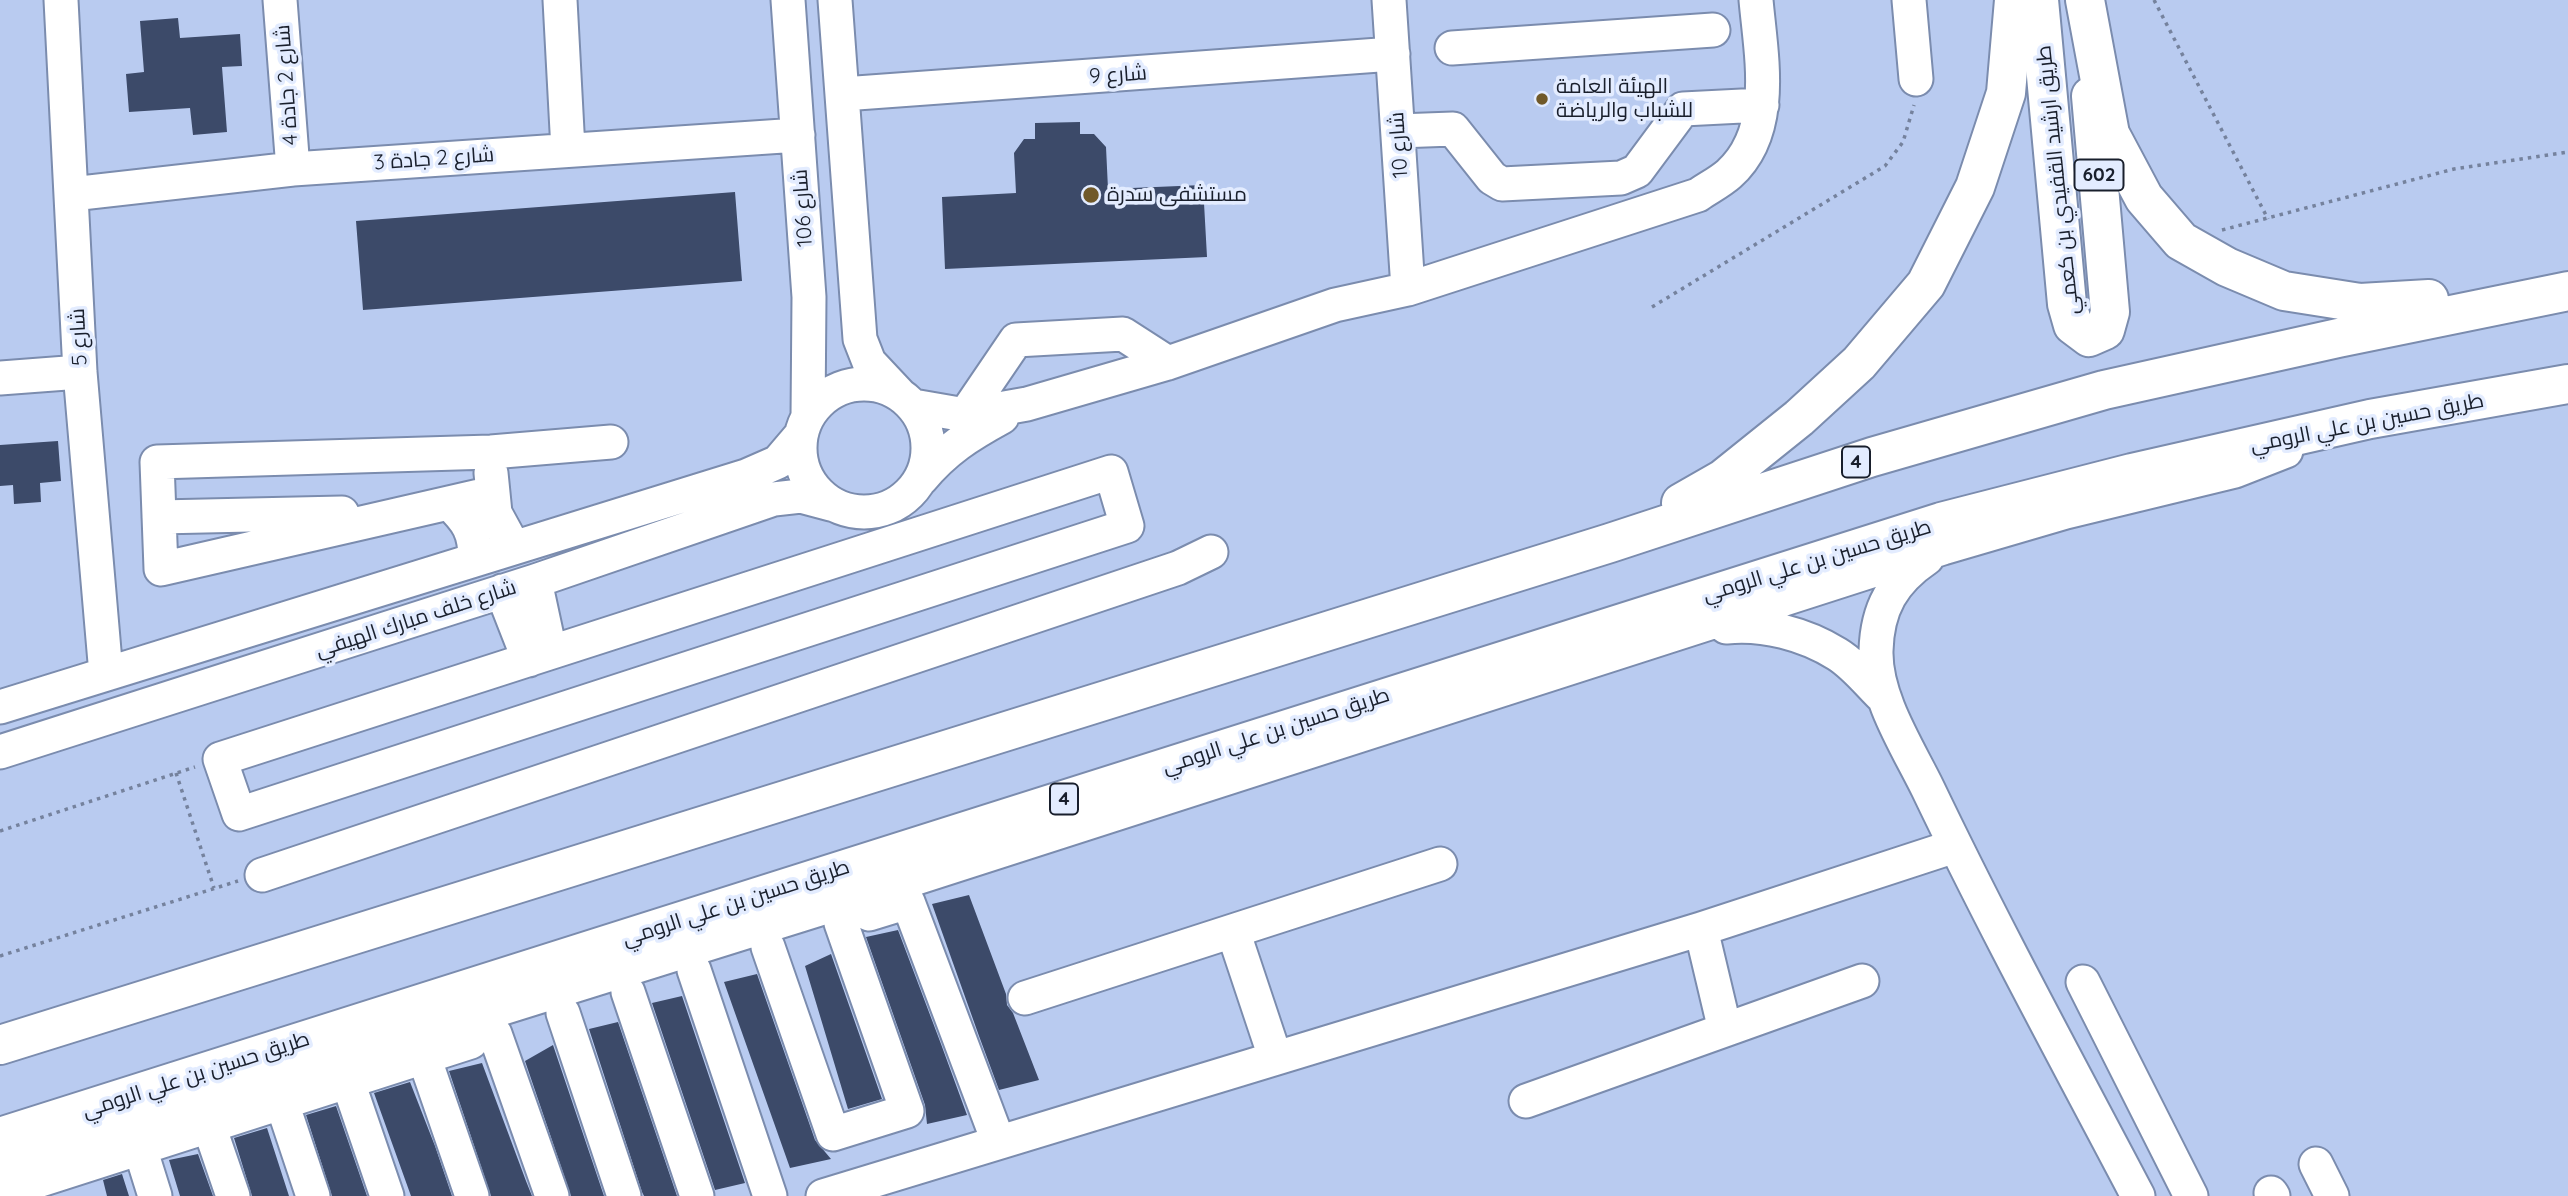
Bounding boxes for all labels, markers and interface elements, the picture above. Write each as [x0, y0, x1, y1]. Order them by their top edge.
street label: شارع 2 جادة 4 [270, 24, 304, 146]
street label: طريق ارشيد القفيدي بن كعمي [2031, 44, 2085, 316]
street label: شارع 9 [1088, 60, 1148, 90]
place label: الهيئة العامة للشباب والرياضة [1556, 74, 1693, 124]
marker: الهيئة العامة للشباب والرياضة [1534, 91, 1550, 107]
street label: شارع 10 [1384, 111, 1414, 179]
street label: شارع 2 جادة 3 [373, 142, 495, 176]
road number: 602 [2074, 160, 2124, 190]
street label: شارع 106 [788, 168, 818, 248]
place label: مستشفى سدرة [1107, 182, 1247, 208]
marker: مستشفى سدرة [1081, 185, 1101, 205]
street label: شارع 5 [65, 307, 93, 367]
street label: طريق حسين بن علي الرومي [2248, 388, 2486, 458]
road number: 4 [1842, 446, 1870, 477]
street label: طريق حسين بن علي الرومي [1700, 514, 1934, 608]
street label: شارع خلف مبارك الهيفي [313, 575, 519, 663]
street label: طريق حسين بن علي الرومي [1159, 682, 1393, 780]
road number: 4 [1050, 784, 1078, 814]
street label: طريق حسين بن علي الرومي [619, 854, 853, 952]
street label: طريق حسين بن علي الرومي [79, 1026, 313, 1124]

